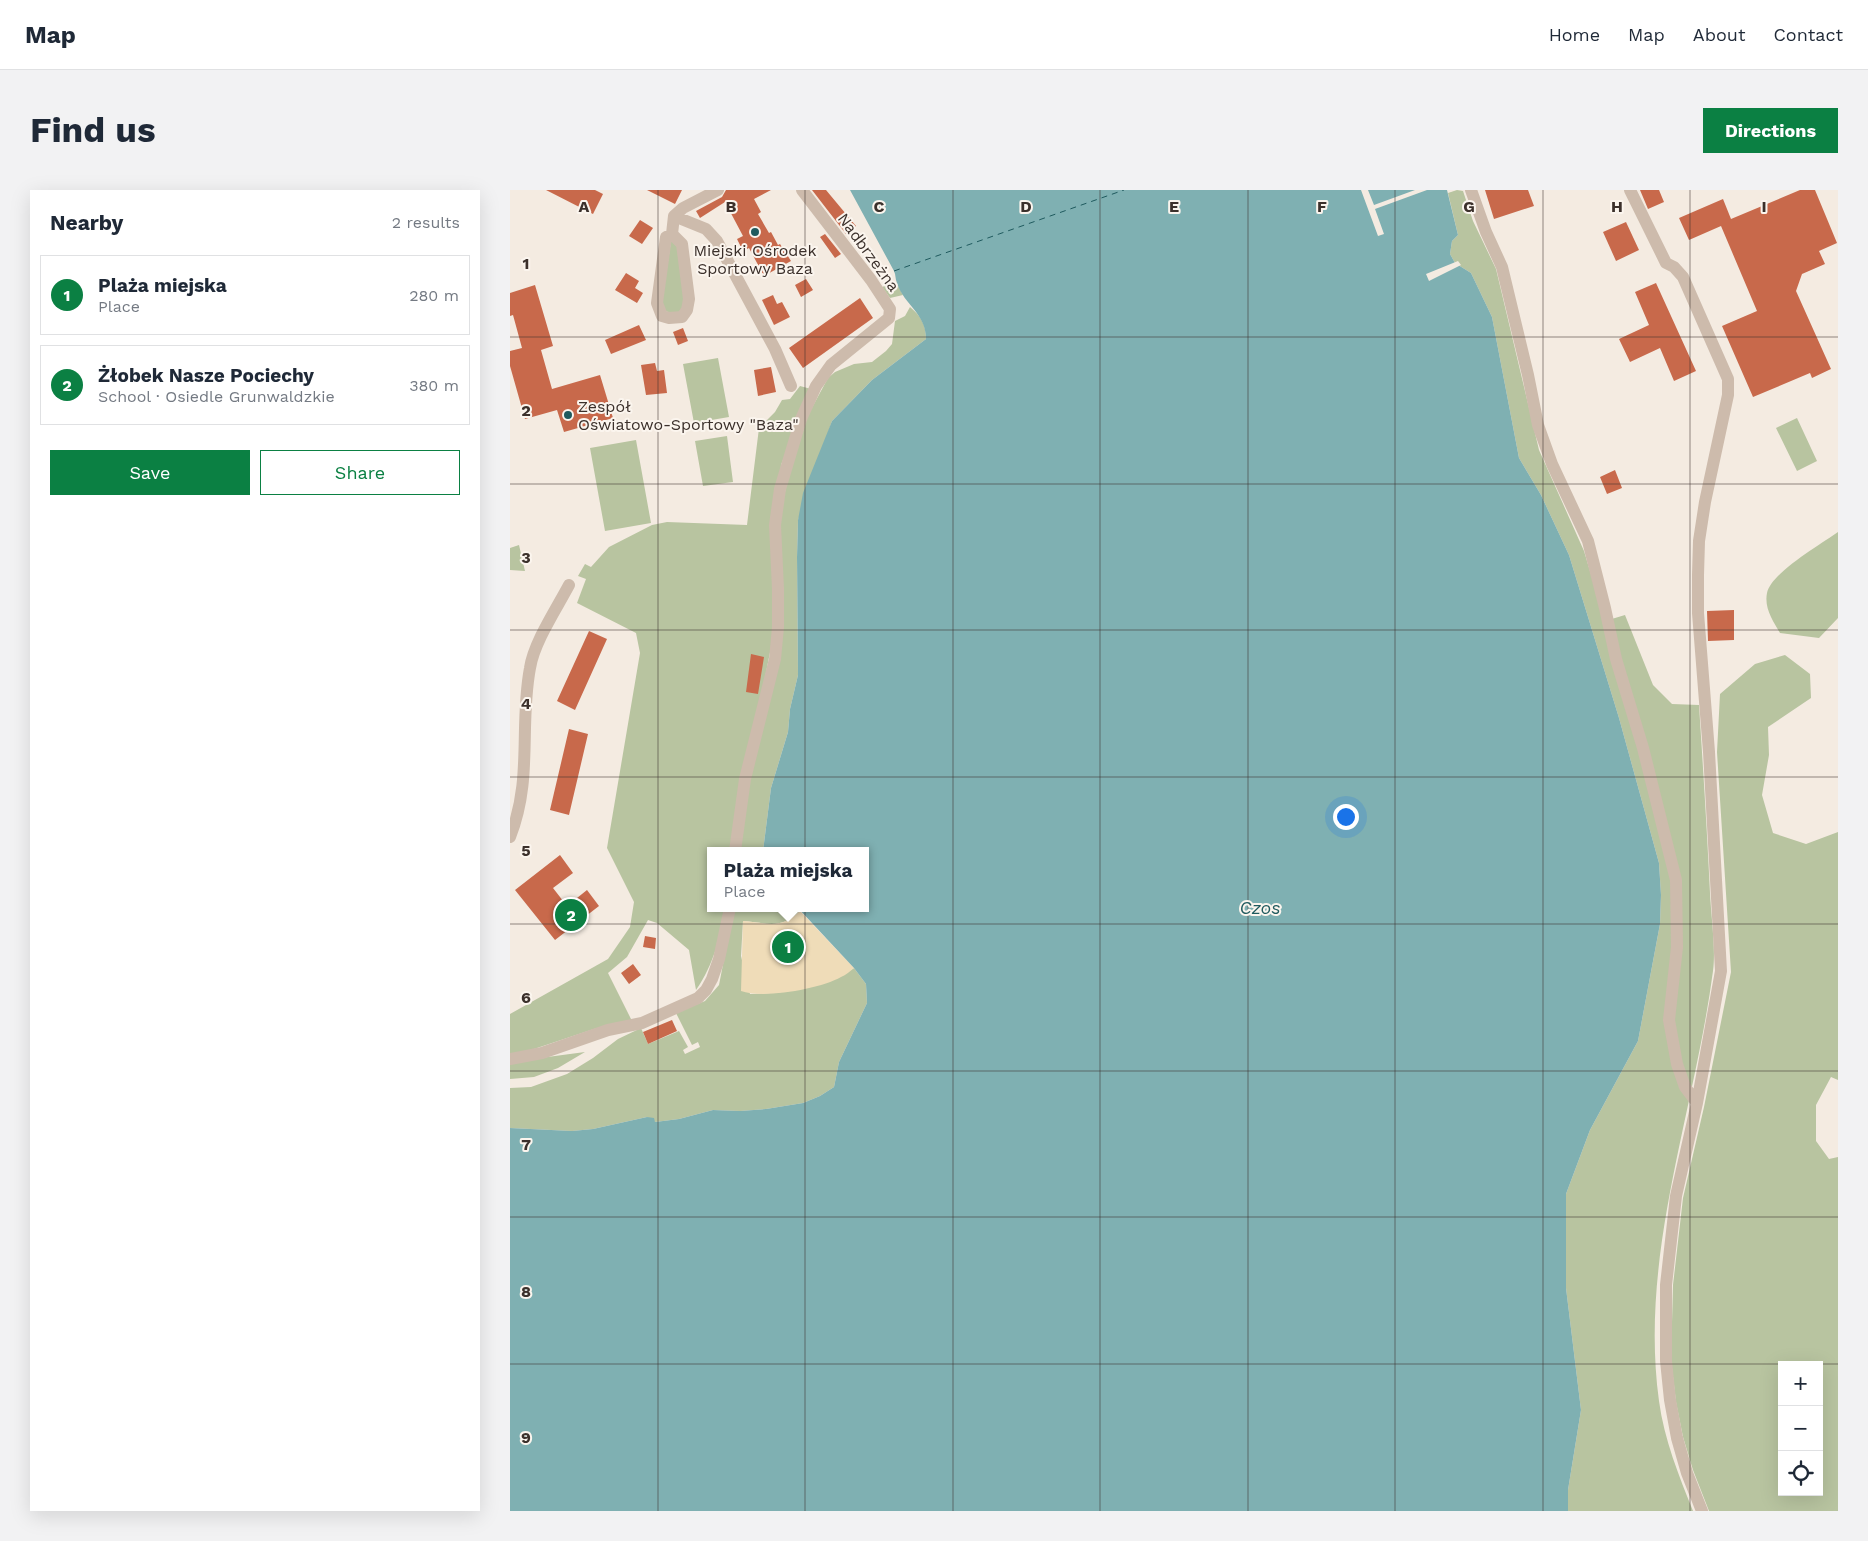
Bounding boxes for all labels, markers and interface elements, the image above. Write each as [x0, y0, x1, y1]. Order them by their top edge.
text: Map [25, 21, 76, 49]
text: Home [1549, 24, 1600, 45]
text: Map [1628, 24, 1665, 45]
text: About [1693, 24, 1745, 45]
text: Contact [1773, 24, 1843, 45]
button: Directions [1703, 108, 1838, 153]
text: Find us [30, 109, 156, 151]
text: A [579, 197, 590, 216]
text: B [726, 197, 737, 216]
text: C [874, 197, 885, 216]
text: D [1020, 197, 1032, 216]
text: E [1169, 197, 1179, 216]
text: F [1317, 197, 1327, 216]
text: G [1463, 197, 1475, 216]
text: H [1611, 197, 1623, 216]
text: I [1761, 197, 1767, 216]
street label: Nadbrzeżna [834, 209, 903, 295]
text: Nearby [50, 210, 123, 235]
text: 2 results [392, 213, 460, 232]
marker: Miejski Ośrodek Sportowy Baza [749, 226, 761, 238]
place label: Miejski Ośrodek Sportowy Baza [693, 241, 817, 278]
text: 1 [523, 254, 529, 273]
text: Plaża miejska [98, 274, 227, 297]
text: 1 [64, 286, 70, 305]
text: 280 m [409, 286, 459, 305]
text: Place [98, 297, 140, 316]
text: Żłobek Nasze Pociechy [98, 364, 314, 387]
text: 2 [62, 376, 72, 395]
text: 380 m [409, 376, 459, 395]
text: School · Osiedle Grunwaldzkie [98, 387, 335, 406]
place label: Zespół Oświatowo-Sportowy "Baza" [578, 397, 799, 434]
text: 2 [521, 401, 531, 420]
marker: Zespół Oświatowo-Sportowy "Baza" [562, 409, 574, 421]
button: Save [50, 450, 250, 495]
button: Share [260, 450, 460, 495]
text: 3 [521, 548, 531, 567]
text: 4 [521, 694, 531, 713]
your location [1333, 804, 1359, 830]
text: 5 [521, 841, 531, 860]
popup [707, 847, 869, 912]
text: Plaża miejska [724, 859, 852, 882]
text: Place [724, 882, 765, 901]
pin: 2 [555, 896, 587, 934]
water label: Czos [1240, 897, 1280, 918]
pin: 1 [772, 928, 804, 966]
text: 6 [521, 988, 531, 1007]
text: 7 [521, 1135, 531, 1154]
text: 8 [521, 1282, 531, 1301]
map controls [1778, 1361, 1823, 1496]
button: + [1778, 1361, 1823, 1406]
button: − [1778, 1406, 1823, 1451]
text: 9 [521, 1428, 531, 1447]
button: locate [1778, 1451, 1823, 1496]

